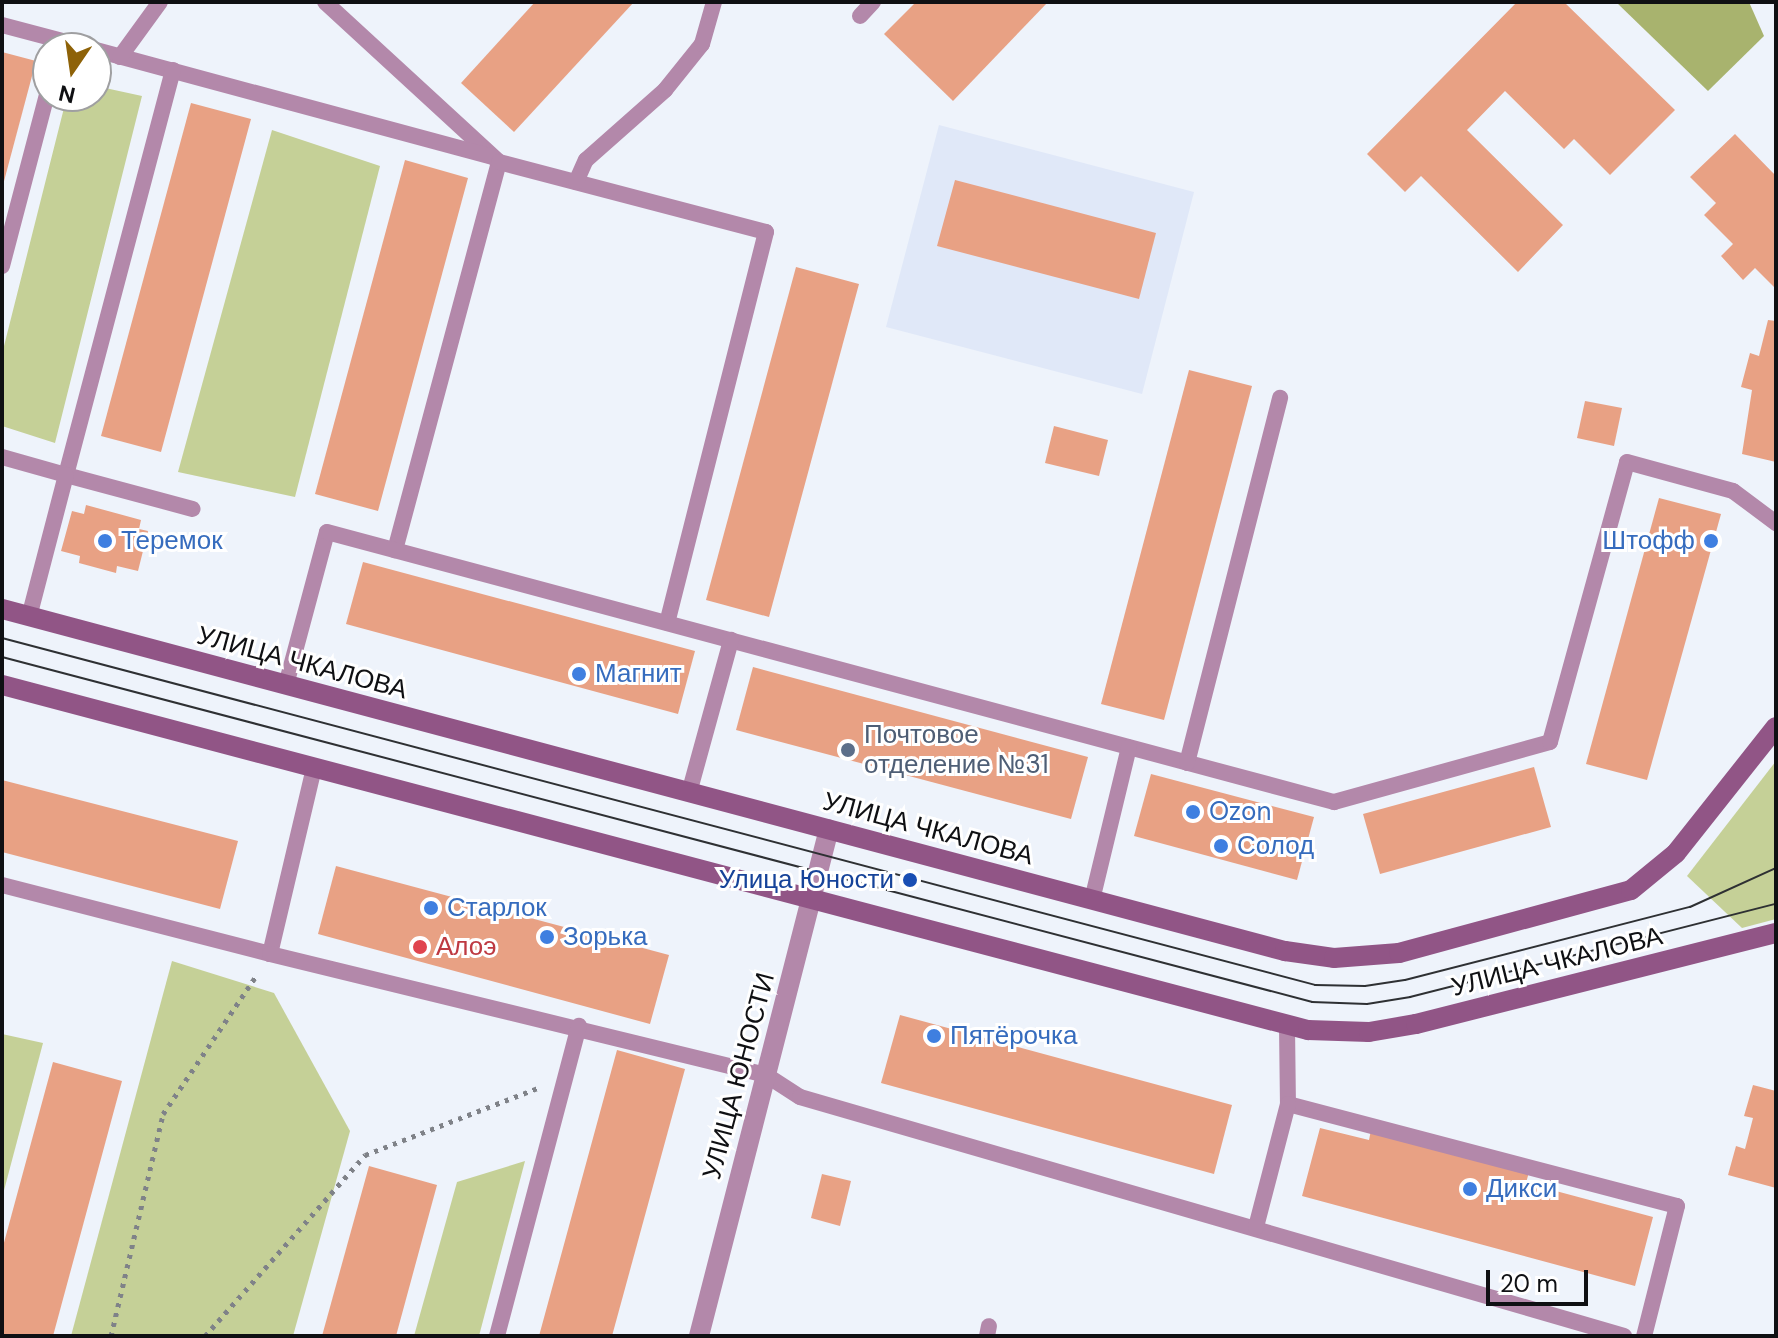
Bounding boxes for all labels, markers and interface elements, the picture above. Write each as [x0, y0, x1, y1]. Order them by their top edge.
north arrow [32, 32, 112, 112]
text: N [56, 78, 78, 110]
place label: Теремок [121, 525, 223, 557]
place label: Штофф [1602, 525, 1695, 557]
marker: Теремок [96, 532, 114, 550]
marker: Штофф [1702, 532, 1720, 550]
street label: УЛИЦА ЧКАЛОВА [193, 620, 411, 706]
place label: Магнит [595, 658, 682, 690]
marker: Магнит [570, 665, 588, 683]
place label: Почтовое отделение №31 [864, 719, 1049, 780]
marker: Почтовое отделение №31 [839, 741, 857, 759]
street label: УЛИЦА ЧКАЛОВА [819, 786, 1037, 872]
place label: Ozon [1209, 796, 1271, 828]
marker: Ozon [1184, 803, 1202, 821]
place label: Солод [1237, 830, 1314, 862]
marker: Солод [1212, 837, 1230, 855]
place label: Улица Юности [719, 864, 894, 896]
marker: Улица Юности [901, 871, 919, 889]
place label: Старлок [447, 892, 547, 924]
marker: Старлок [422, 899, 440, 917]
place label: Зорька [563, 921, 648, 953]
street label: УЛИЦА ЧКАЛОВА [1448, 921, 1666, 1003]
marker: Зорька [538, 928, 556, 946]
place label: Алоэ [436, 931, 497, 963]
marker: Алоэ [411, 938, 429, 956]
street label: УЛИЦА ЮНОСТИ [696, 969, 782, 1183]
place label: Пятёрочка [950, 1020, 1077, 1052]
marker: Пятёрочка [925, 1027, 943, 1045]
place label: Дикси [1486, 1173, 1557, 1205]
marker: Дикси [1461, 1180, 1479, 1198]
scale bar [1490, 1254, 1592, 1304]
text: 20 m [1500, 1268, 1558, 1299]

